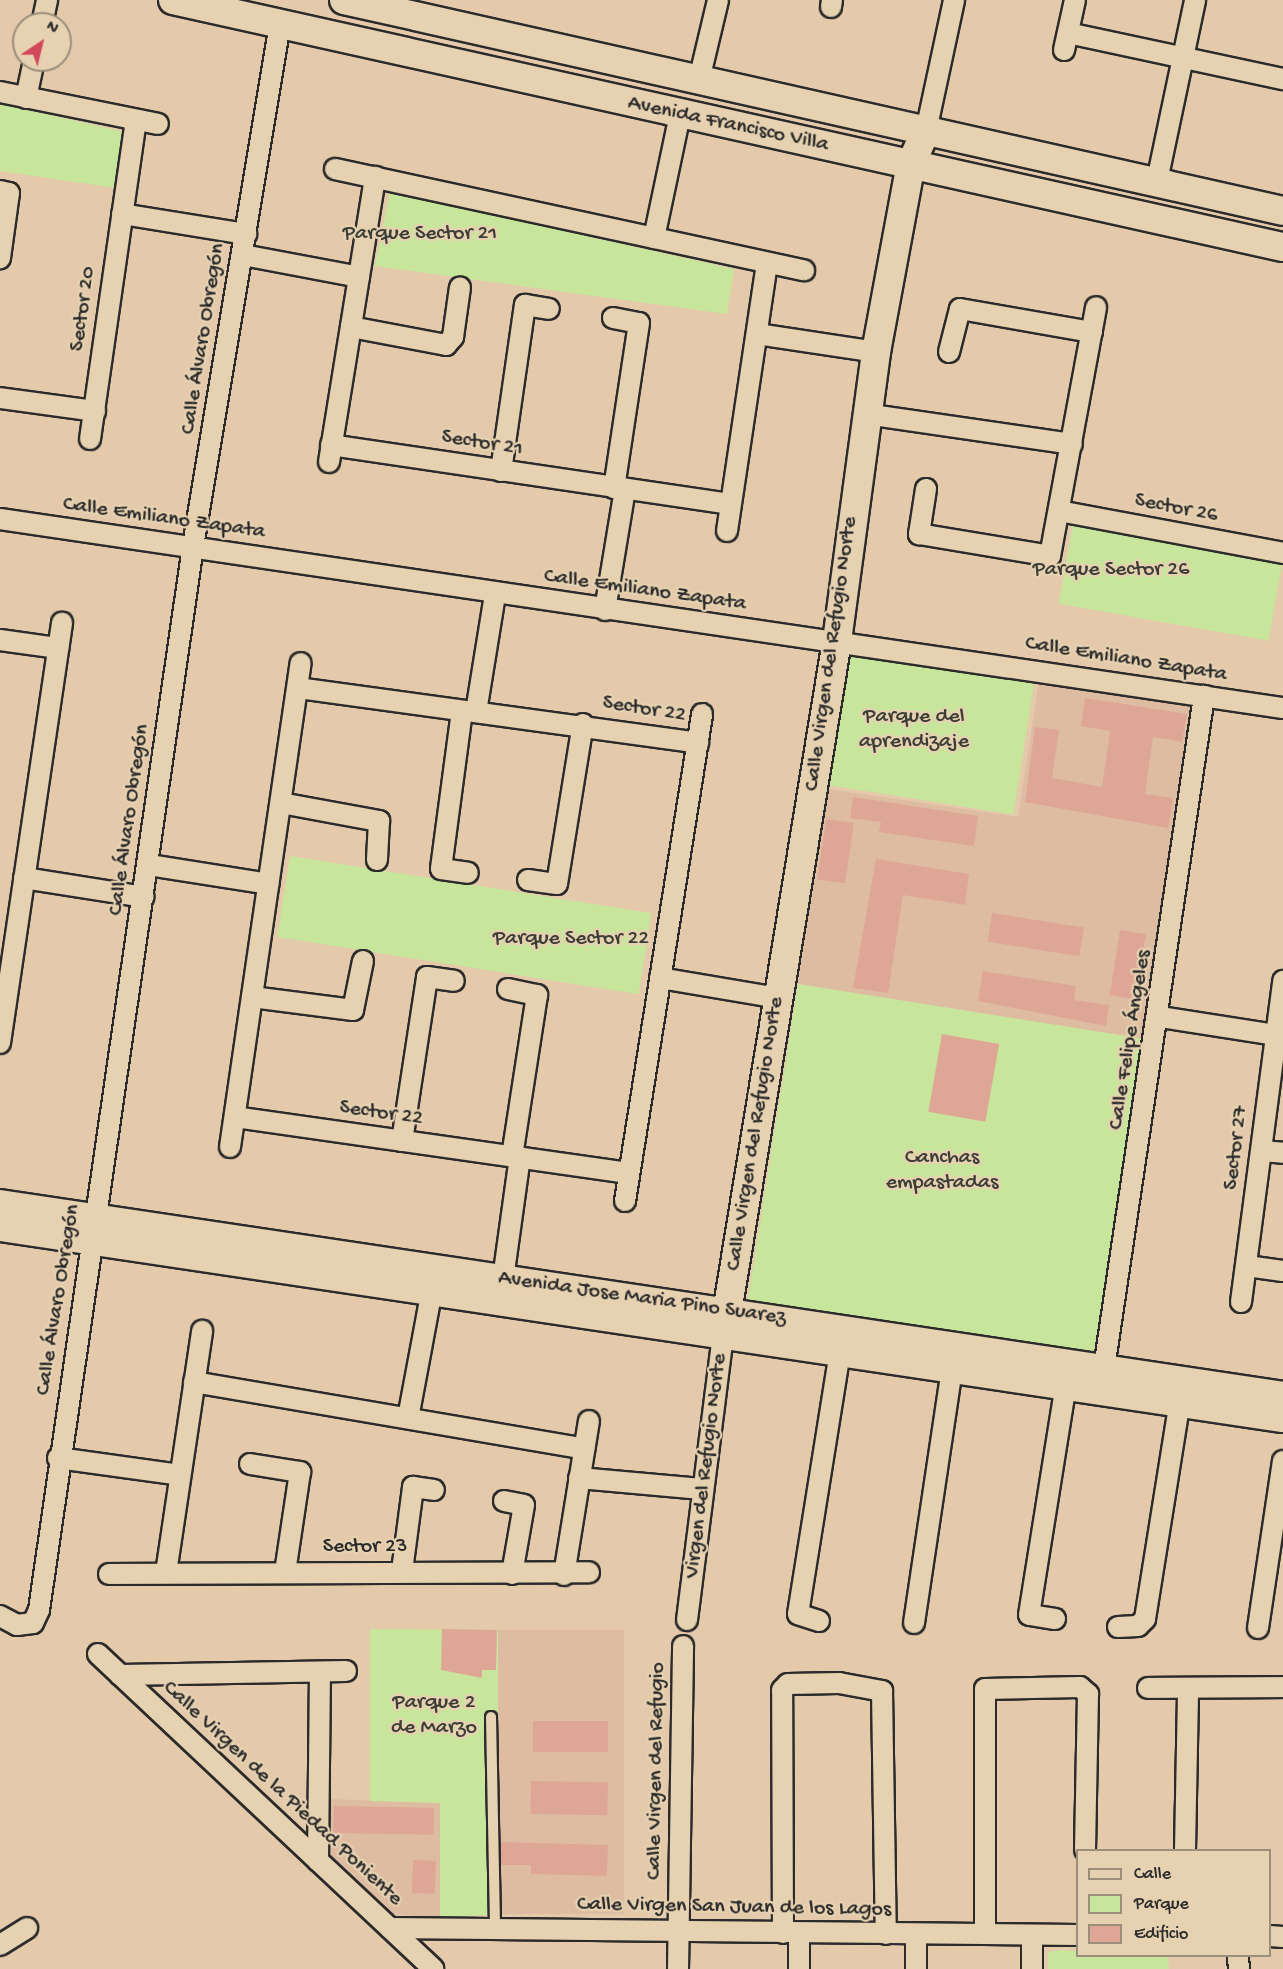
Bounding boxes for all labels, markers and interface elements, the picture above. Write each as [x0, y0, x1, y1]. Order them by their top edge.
north arrow [12, 12, 72, 72]
text: N [42, 18, 61, 39]
street label: Avenida Francisco Villa [625, 91, 831, 159]
park label: Parque Sector 21 [343, 222, 497, 248]
street label: Calle Álvaro Obregón [176, 242, 232, 436]
street label: Sector 20 [65, 265, 103, 353]
street label: Sector 21 [439, 425, 525, 463]
street label: Sector 26 [1132, 488, 1220, 530]
street label: Calle Emiliano Zapata [61, 492, 267, 546]
street label: Calle Virgen del Refugio Norte [800, 515, 864, 793]
park label: Parque Sector 26 [1033, 558, 1189, 584]
street label: Calle Emiliano Zapata [542, 564, 748, 618]
street label: Calle Emiliano Zapata [1023, 631, 1229, 689]
street label: Sector 22 [600, 690, 688, 730]
park label: Parque del aprendizaje [859, 704, 969, 756]
street label: Calle Álvaro Obregón [104, 723, 156, 917]
park label: Parque Sector 22 [493, 927, 649, 953]
street label: Calle Felipe Ángeles [1104, 948, 1158, 1132]
street label: Calle Virgen del Refugio Norte [721, 995, 791, 1273]
street label: Sector 22 [338, 1095, 424, 1133]
street label: Sector 27 [1219, 1104, 1255, 1192]
park label: Canchas empastadas [886, 1145, 998, 1196]
street label: Calle Álvaro Obregón [31, 1203, 87, 1397]
street label: Avenida Jose Maria Pino Suarez [496, 1266, 788, 1332]
street label: Virgen del Refugio Norte [680, 1352, 734, 1580]
street label: Sector 23 [323, 1535, 407, 1561]
street label: Calle Virgen del Refugio [642, 1662, 672, 1880]
street label: Calle Virgen de la Piedad Poniente [156, 1676, 408, 1912]
park label: Parque 2 de Marzo [391, 1690, 477, 1742]
legend [1076, 1849, 1271, 1957]
text: Calle [1134, 1864, 1171, 1885]
street label: Calle Virgen San Juan de los Lagos [577, 1892, 891, 1924]
text: Parque [1134, 1894, 1189, 1915]
text: Edificio [1134, 1924, 1188, 1945]

